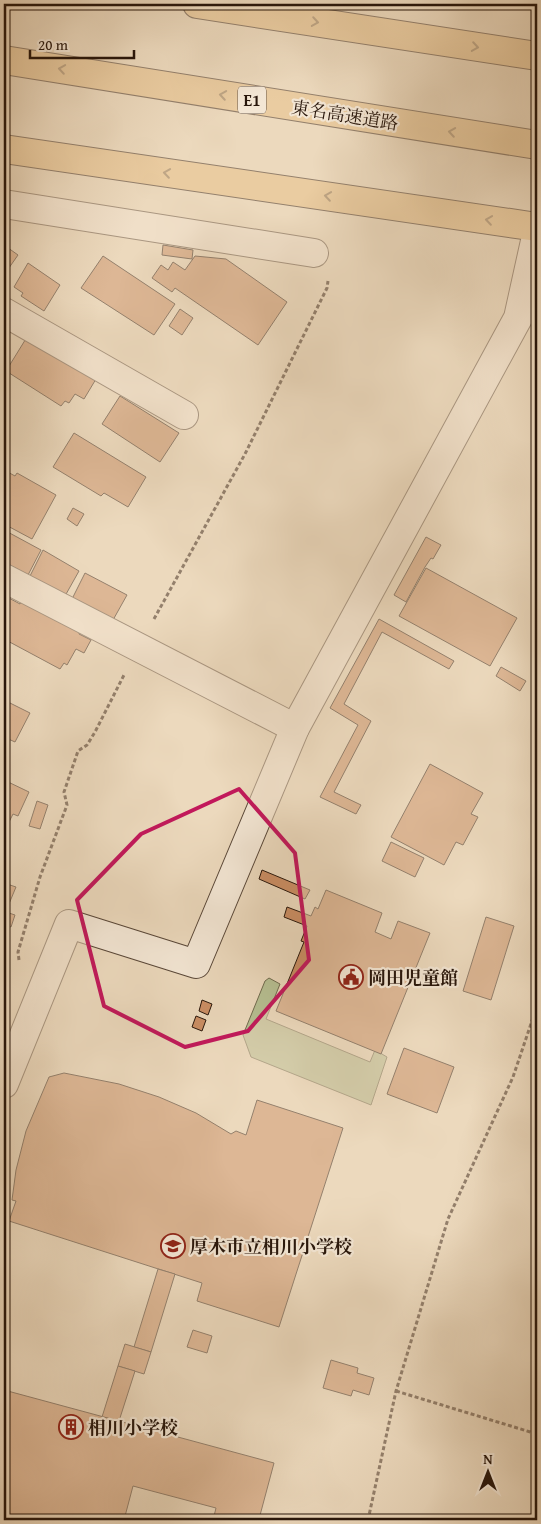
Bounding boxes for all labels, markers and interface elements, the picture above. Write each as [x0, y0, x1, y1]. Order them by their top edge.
one-way arrow [311, 16, 319, 27]
scale bar [30, 28, 134, 60]
text: 20 m [38, 34, 69, 55]
one-way arrow [471, 41, 479, 51]
one-way arrow [58, 65, 66, 75]
road number: E1 [238, 86, 266, 114]
one-way arrow [218, 90, 226, 101]
street label: 東名高速道路 [290, 93, 400, 137]
one-way arrow [448, 127, 456, 137]
one-way arrow [163, 168, 171, 179]
one-way arrow [324, 192, 333, 202]
one-way arrow [485, 215, 493, 226]
public building icon: 岡田児童館 [338, 964, 364, 990]
place label: 岡田児童館 [368, 964, 458, 991]
school or university icon: 厚木市立相川小学校 [160, 1233, 186, 1259]
place label: 厚木市立相川小学校 [190, 1233, 352, 1260]
building icon: 相川小学校 [58, 1414, 84, 1440]
place label: 相川小学校 [88, 1414, 178, 1441]
north arrow [464, 1446, 514, 1496]
text: N [483, 1449, 493, 1469]

